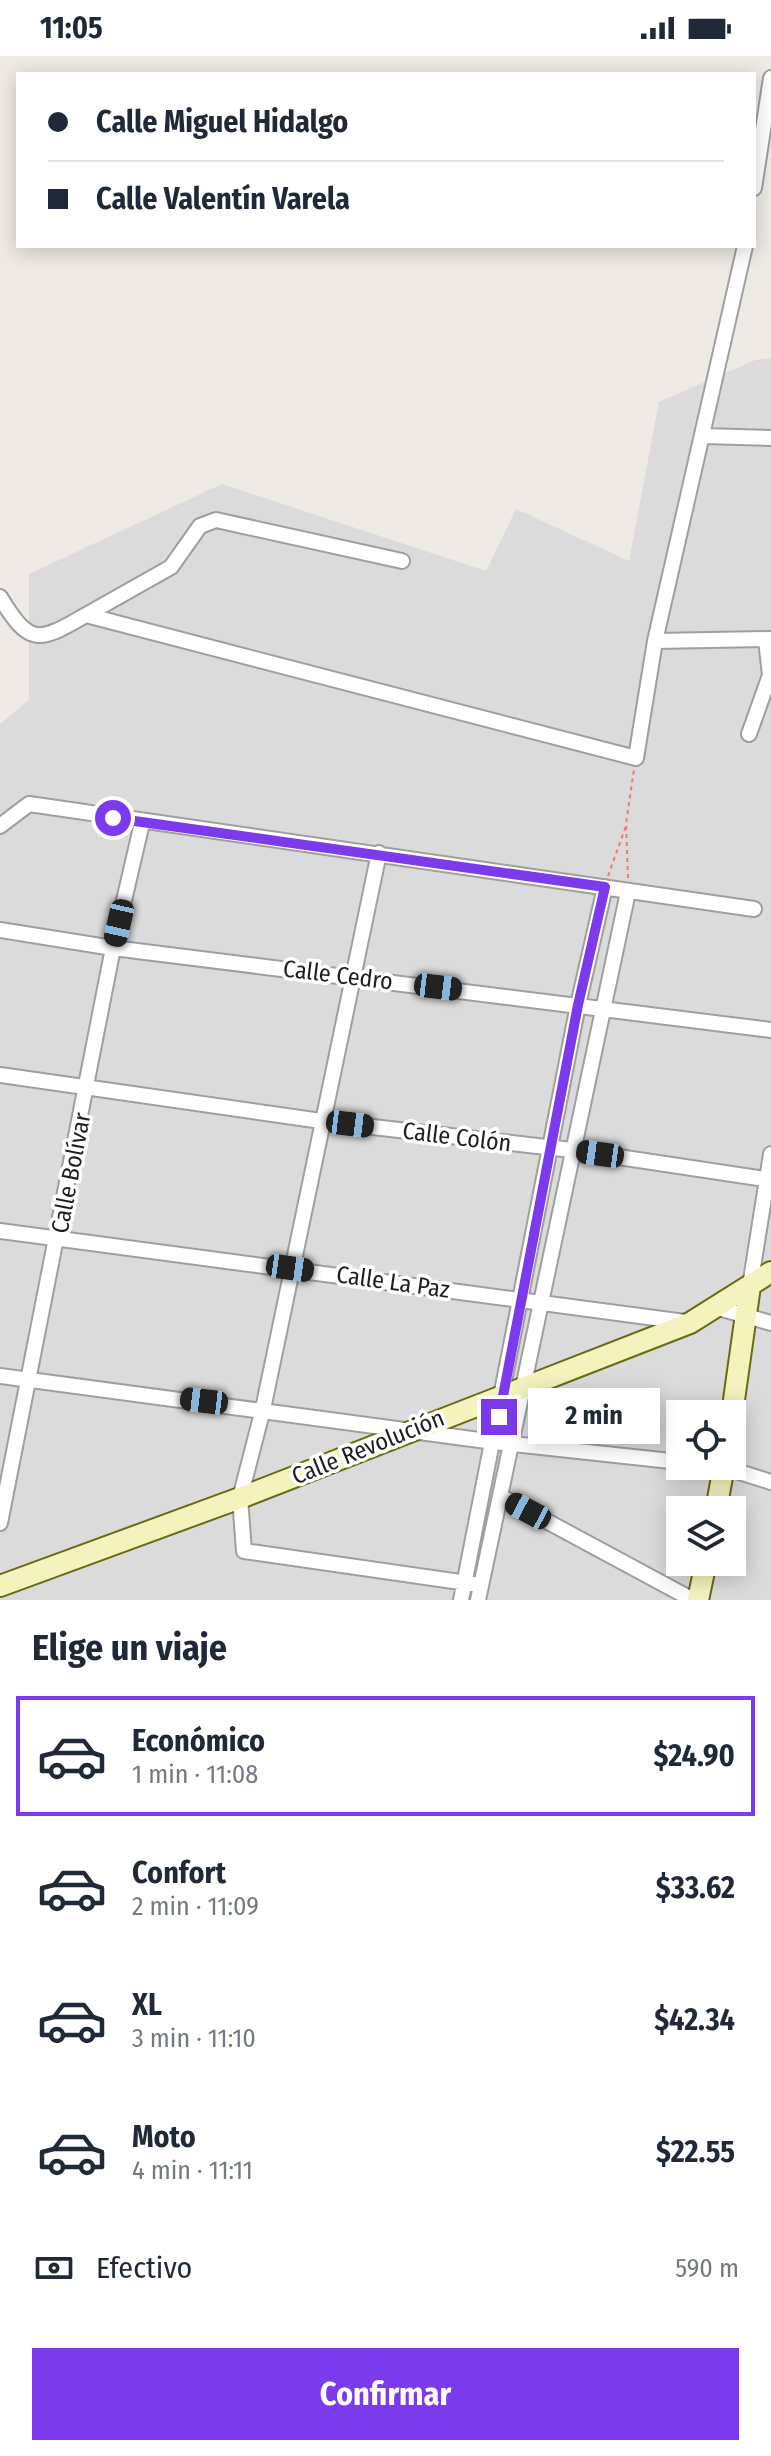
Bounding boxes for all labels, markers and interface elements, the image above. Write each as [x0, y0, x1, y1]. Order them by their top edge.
text: 11:05 [40, 10, 103, 46]
text: Calle Miguel Hidalgo [96, 104, 348, 140]
text: Calle Valentín Varela [96, 181, 350, 217]
route start [95, 800, 131, 836]
car [102, 897, 136, 949]
street label: Calle Cedro [282, 954, 394, 996]
car [413, 972, 463, 1002]
car [325, 1109, 375, 1139]
street label: Calle Bolívar [46, 1110, 97, 1236]
street label: Calle Colón [401, 1116, 513, 1158]
car [575, 1139, 625, 1169]
car [265, 1253, 315, 1283]
street label: Calle La Paz [335, 1260, 451, 1304]
car [179, 1386, 229, 1416]
callout: 2 min [527, 1389, 659, 1445]
route end [481, 1399, 517, 1435]
text: 2 min [565, 1400, 623, 1431]
map controls [666, 1400, 746, 1576]
button: locate [666, 1400, 746, 1480]
street label: Calle Revolución [288, 1404, 448, 1490]
car [501, 1489, 555, 1533]
button: layers [666, 1496, 746, 1576]
text: Elige un viaje [32, 1626, 227, 1670]
icon: car [36, 1720, 108, 1792]
text: Económico [132, 1723, 265, 1759]
text: $24.90 [654, 1738, 735, 1774]
text: 1 min · 11:08 [132, 1759, 258, 1790]
icon: car [36, 1852, 108, 1924]
text: Confort [132, 1855, 226, 1891]
text: $33.62 [656, 1870, 735, 1906]
text: 2 min · 11:09 [132, 1891, 259, 1922]
icon: car [36, 1984, 108, 2056]
text: XL [132, 1987, 162, 2023]
text: $42.34 [654, 2002, 735, 2038]
text: 3 min · 11:10 [132, 2023, 256, 2054]
icon: car [36, 2116, 108, 2188]
text: Moto [132, 2119, 196, 2155]
text: $22.55 [656, 2134, 735, 2170]
text: 4 min · 11:11 [132, 2155, 253, 2186]
icon: cash [32, 2246, 76, 2290]
text: Efectivo [96, 2250, 192, 2286]
text: 590 m [675, 2253, 739, 2284]
button: Confirmar [32, 2348, 739, 2440]

